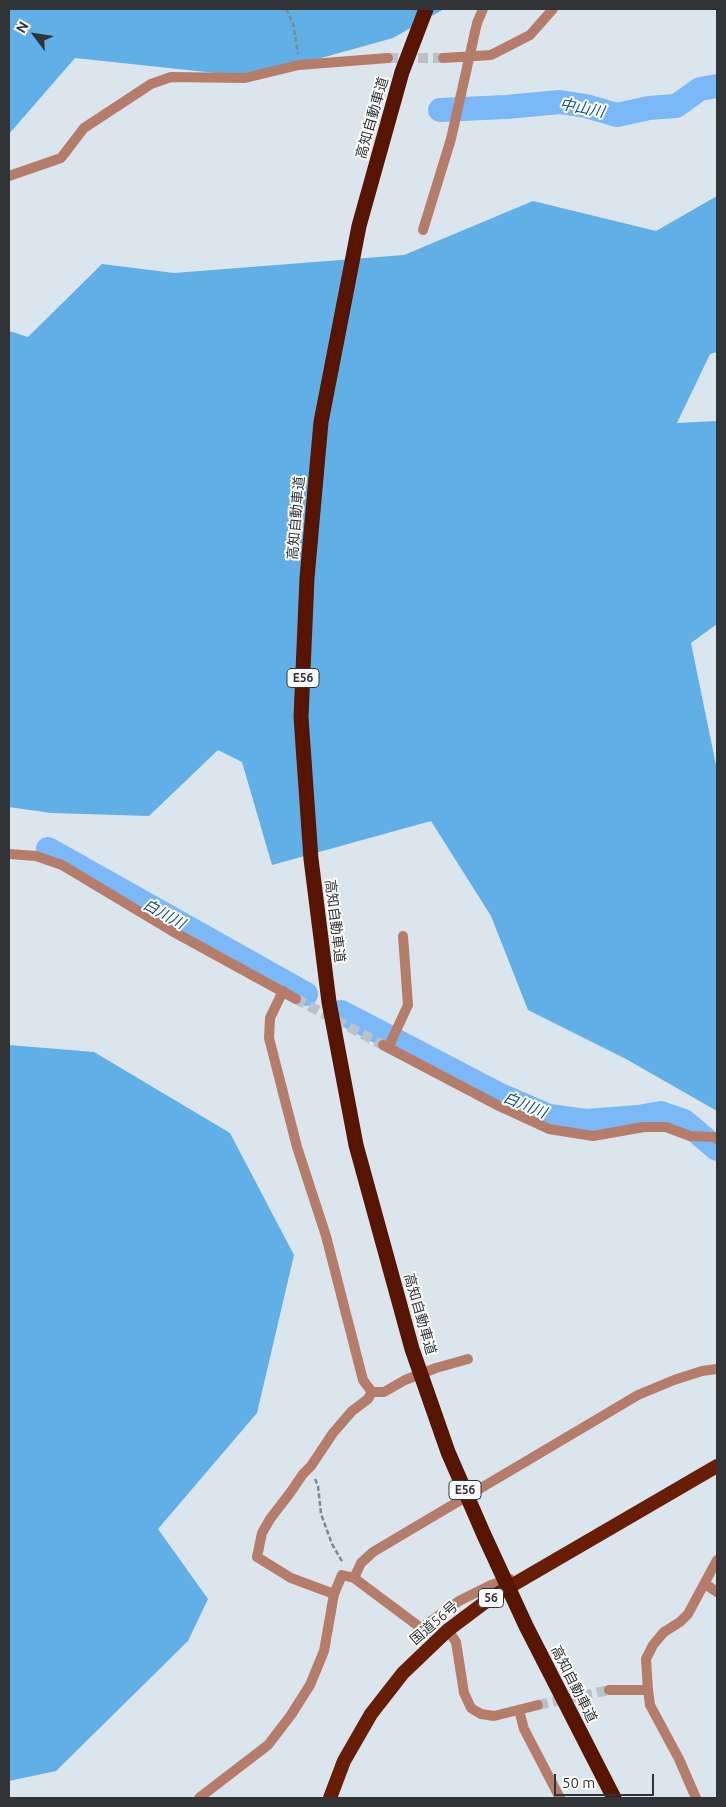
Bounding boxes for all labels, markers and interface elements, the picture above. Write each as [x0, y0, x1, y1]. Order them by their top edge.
north arrow [10, 10, 60, 60]
text: N [13, 19, 32, 36]
street label: 高知自動車道 [352, 75, 392, 161]
water label: 中山川 [558, 95, 606, 121]
street label: 高知自動車道 [284, 475, 308, 561]
road number: E56 [287, 668, 319, 688]
street label: 高知自動車道 [322, 878, 348, 964]
water label: 白川川 [140, 895, 188, 933]
water label: 白川川 [501, 1088, 549, 1122]
street label: 高知自動車道 [400, 1271, 440, 1357]
road number: E56 [449, 1480, 481, 1500]
road number: 56 [478, 1589, 504, 1608]
street label: 国道56号 [407, 1598, 461, 1648]
street label: 高知自動車道 [547, 1643, 601, 1725]
scale bar [556, 1764, 656, 1796]
text: 50 m [562, 1774, 595, 1791]

